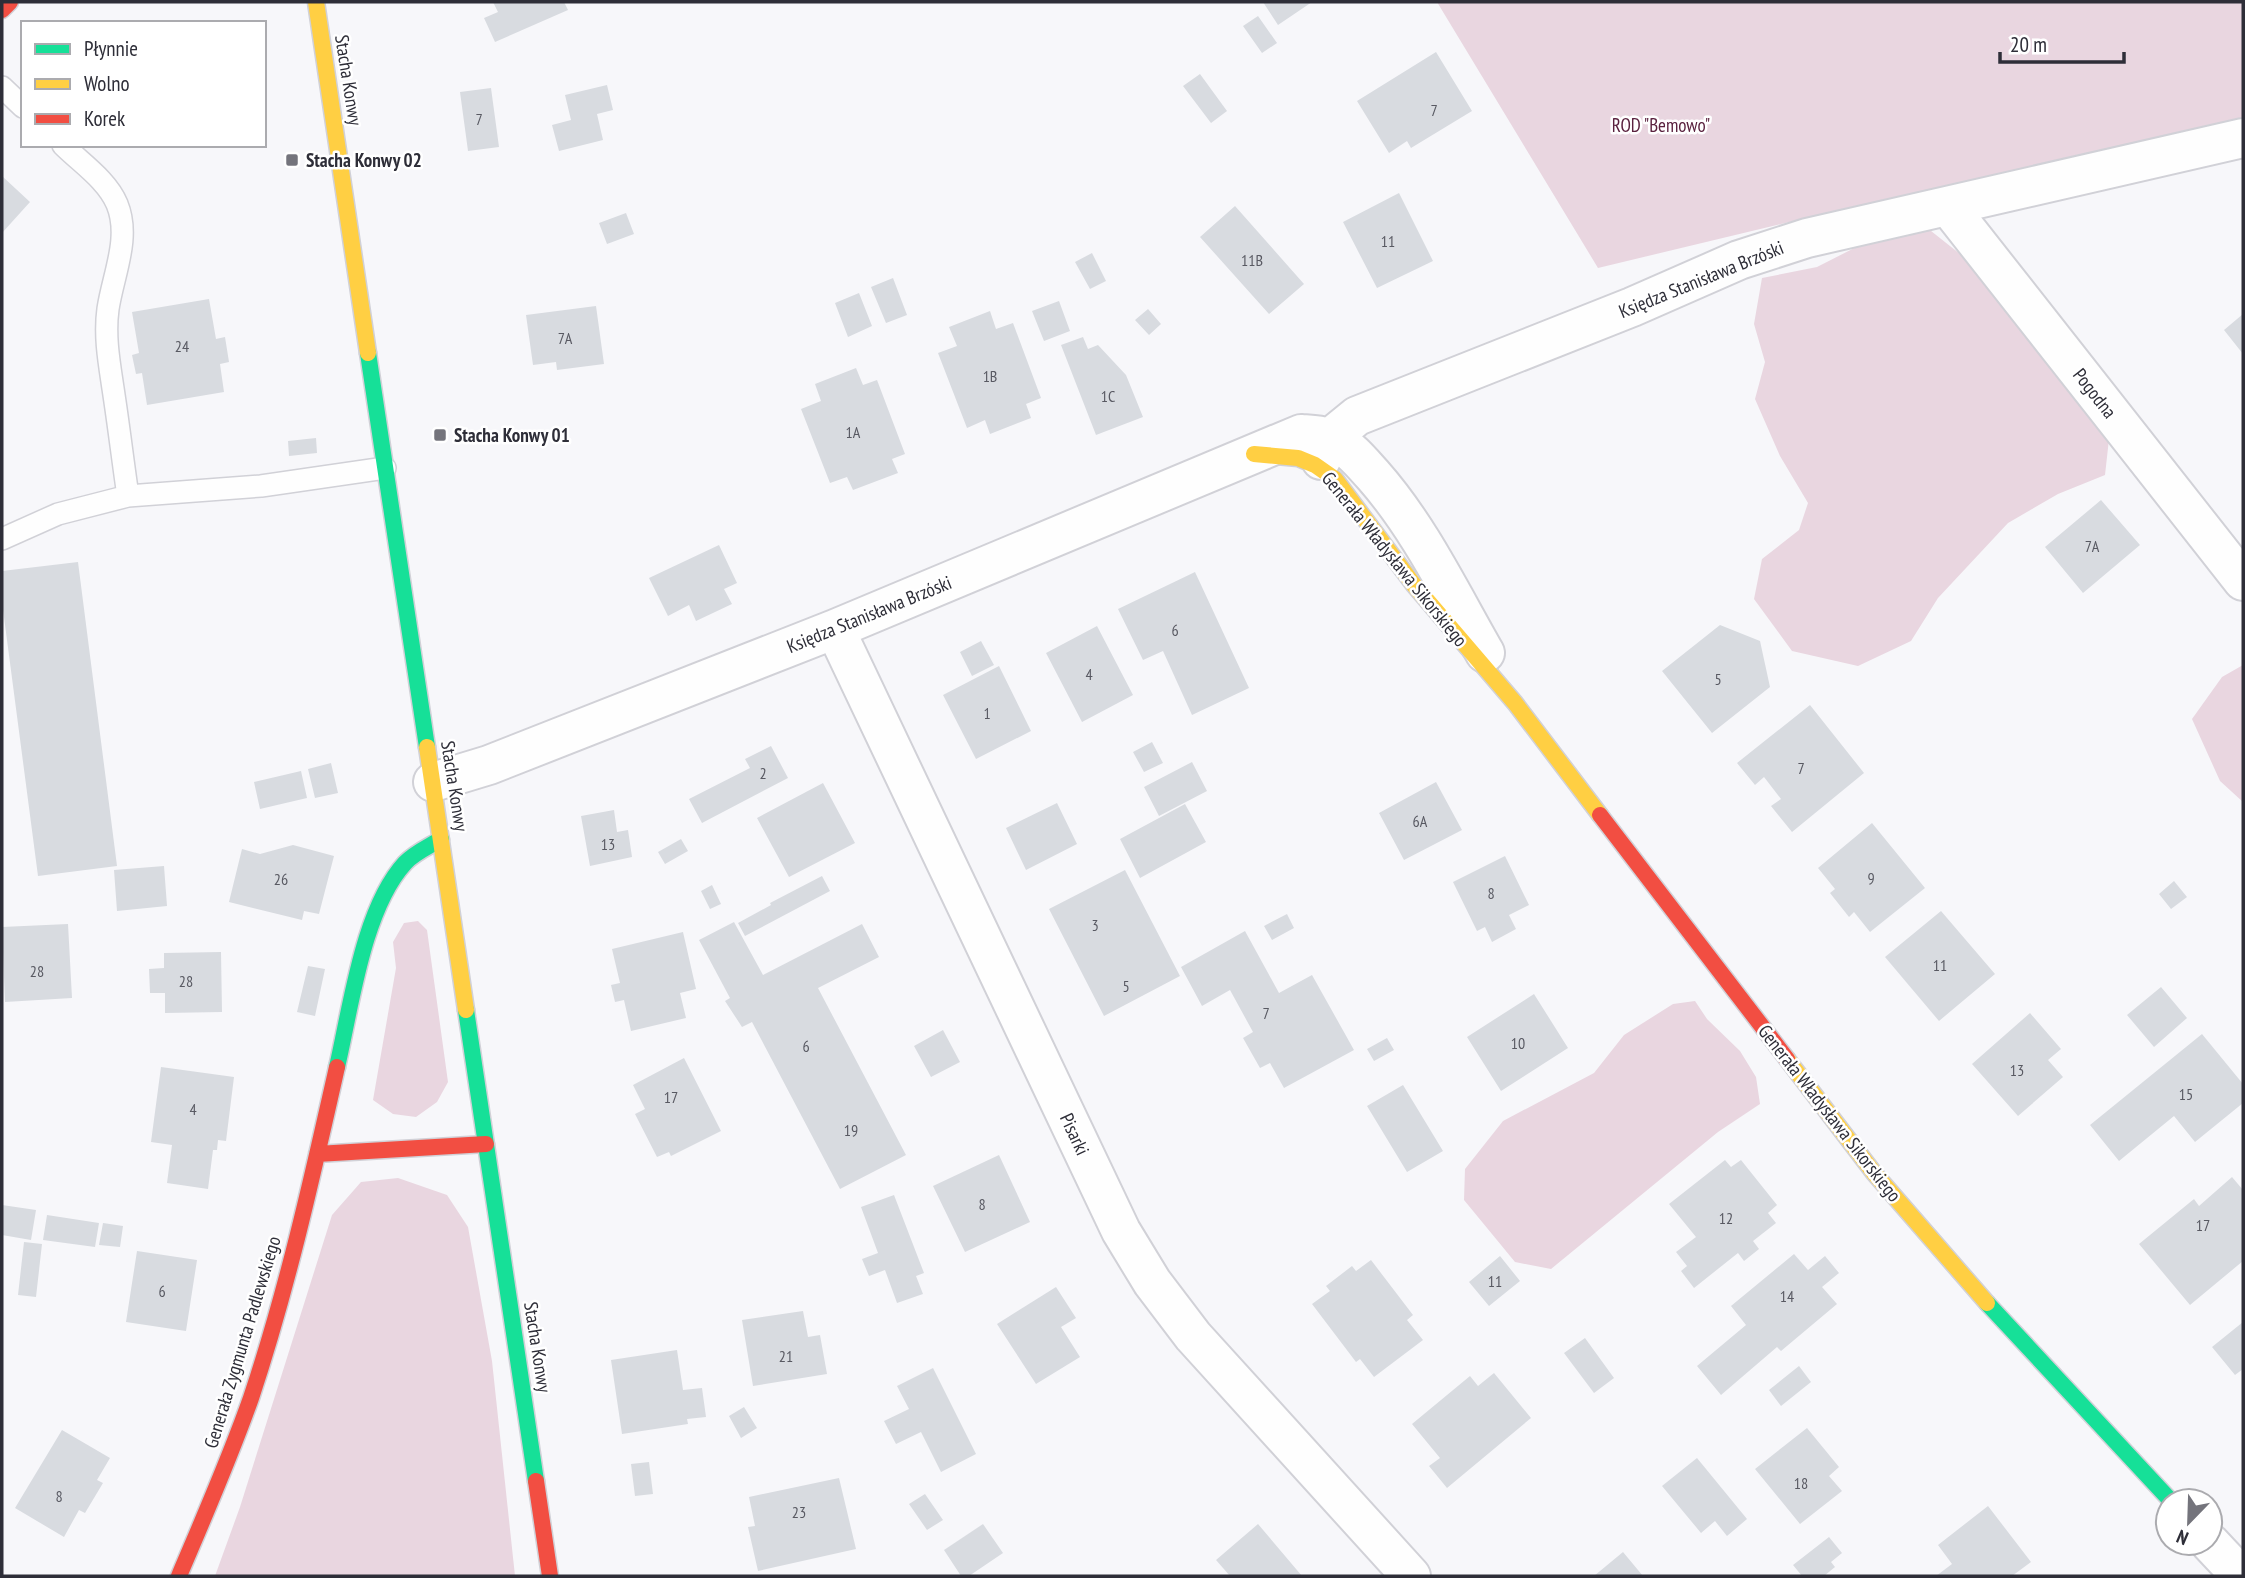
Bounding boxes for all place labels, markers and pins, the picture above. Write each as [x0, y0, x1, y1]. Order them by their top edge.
place label: Stacha Konwy 02 [306, 148, 422, 172]
marker: Stacha Konwy 02 [284, 152, 300, 168]
place label: Stacha Konwy 01 [454, 423, 570, 447]
marker: Stacha Konwy 01 [432, 427, 448, 443]

